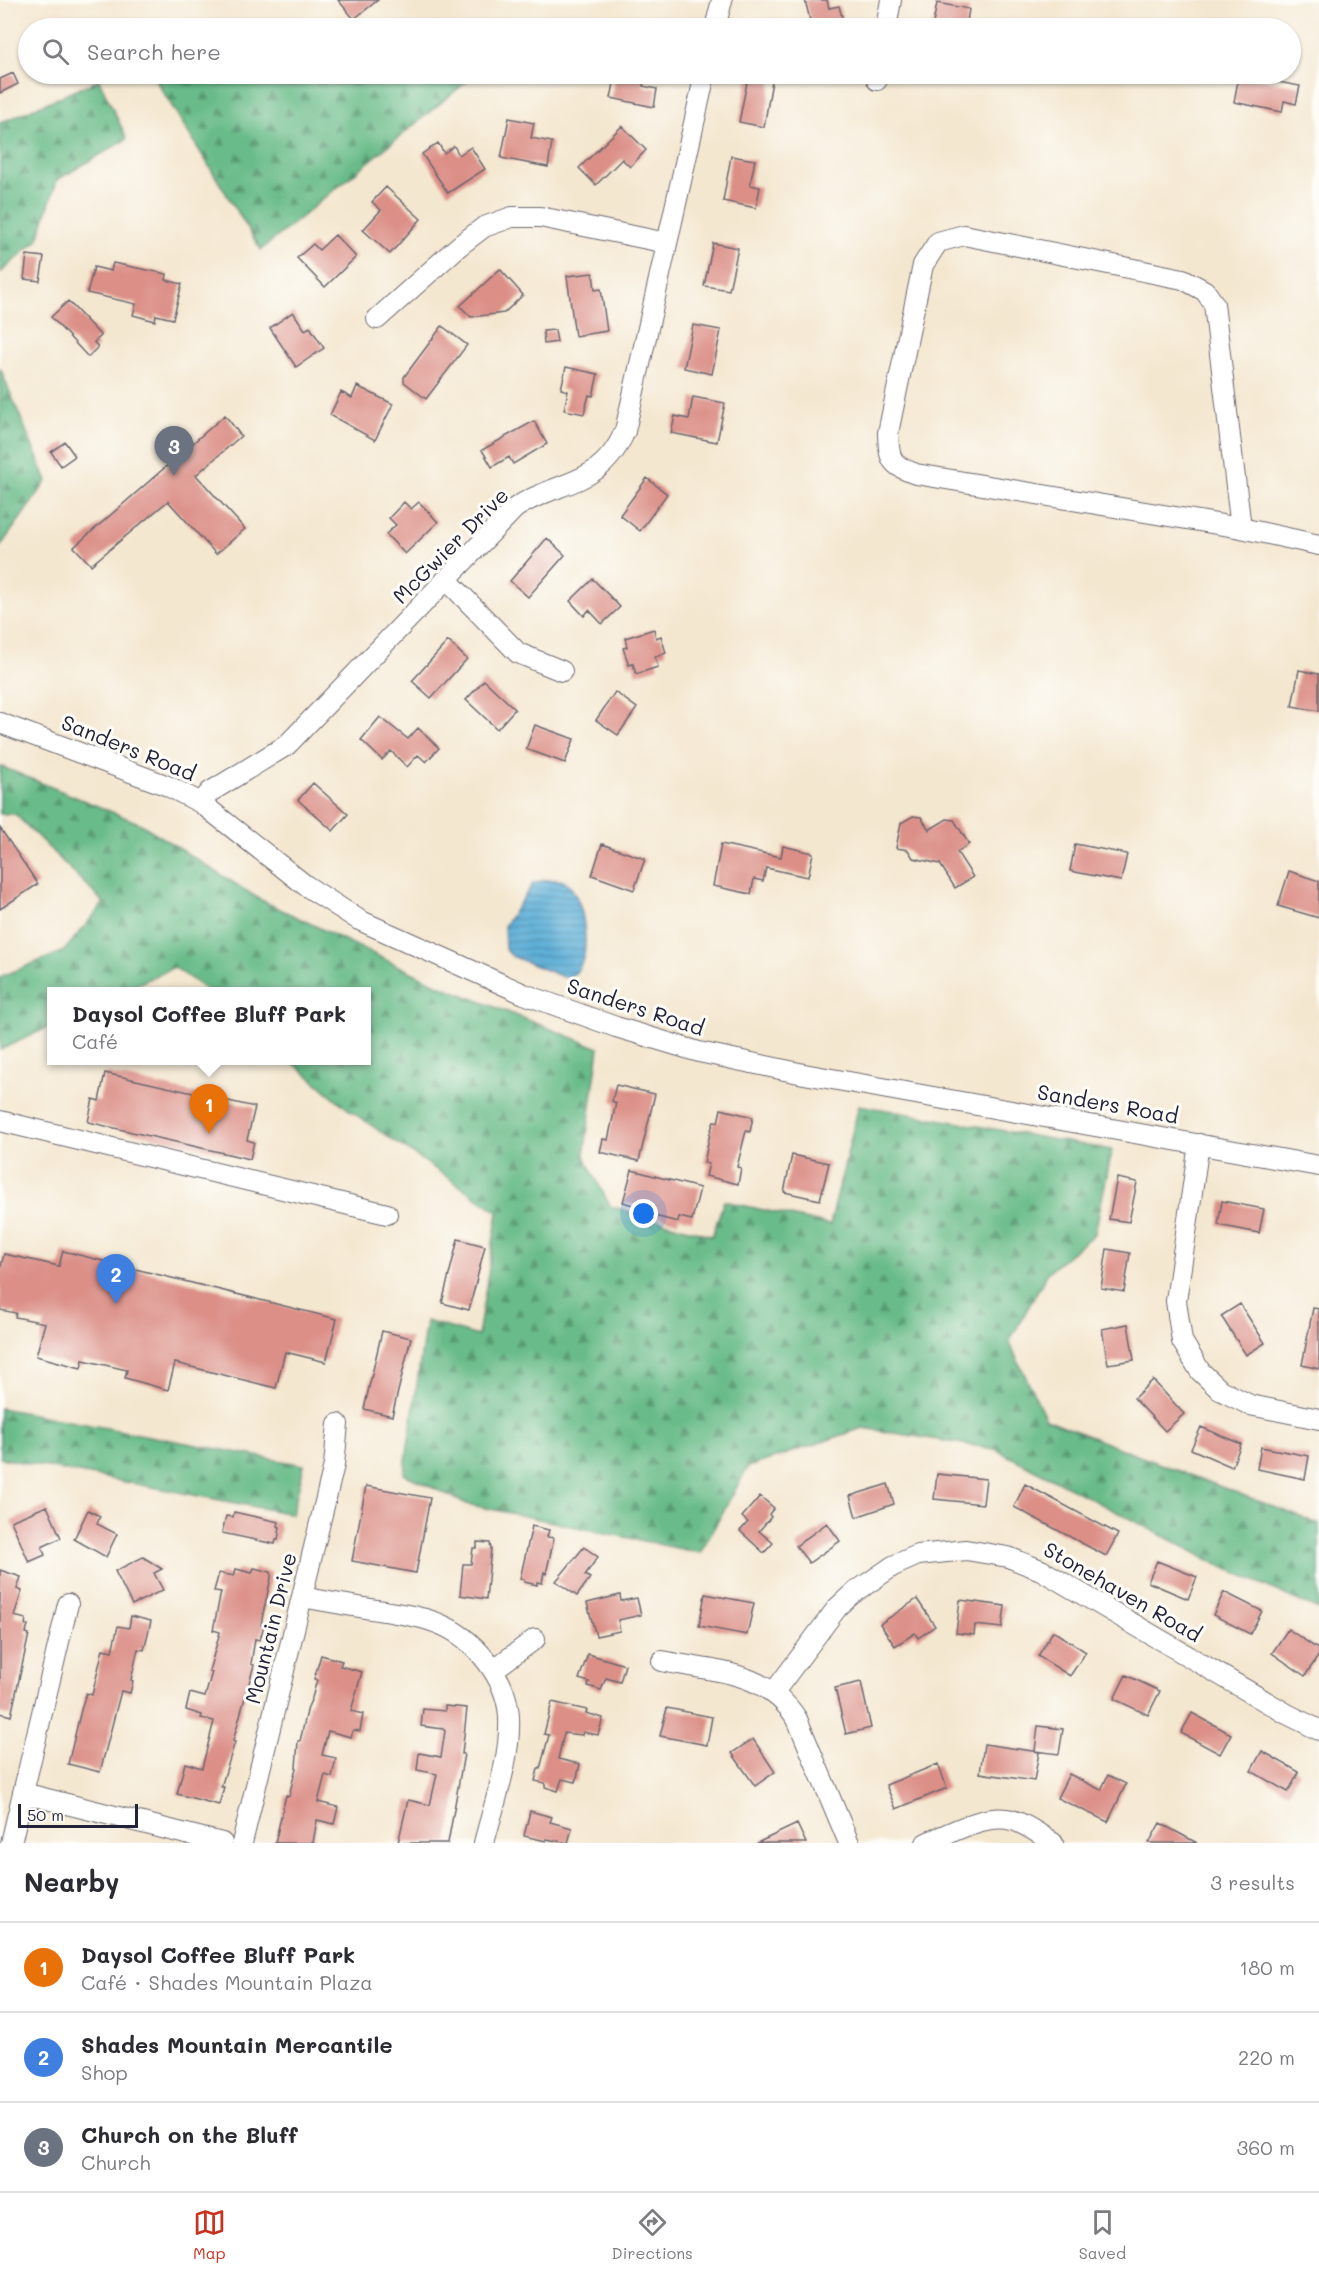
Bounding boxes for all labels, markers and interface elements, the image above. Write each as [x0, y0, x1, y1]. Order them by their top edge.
search box [18, 18, 1301, 84]
icon: search [39, 35, 72, 68]
text: Search here [87, 37, 221, 66]
pin: 3 [154, 426, 194, 476]
street label: McGwier Drive [386, 481, 514, 609]
street label: Sanders Road [58, 708, 200, 786]
street label: Sanders Road [564, 971, 708, 1041]
popup [47, 987, 371, 1065]
text: Daysol Coffee Bluff Park [72, 999, 346, 1028]
text: Café [72, 1028, 118, 1054]
street label: Sanders Road [1035, 1077, 1181, 1129]
pin: 1 [190, 1084, 228, 1134]
your location [629, 1199, 658, 1228]
pin: 2 [96, 1254, 136, 1304]
street label: Stonehaven Road [1039, 1535, 1207, 1647]
street label: Mountain Drive [238, 1550, 302, 1706]
scale bar [18, 1801, 138, 1828]
text: 50 m [27, 1804, 64, 1825]
text: Nearby [24, 1865, 119, 1899]
text: 3 results [1210, 1869, 1295, 1895]
text: Daysol Coffee Bluff Park [81, 1940, 355, 1969]
text: 1 [39, 1954, 48, 1980]
text: 180 m [1239, 1954, 1295, 1980]
text: Café · Shades Mountain Plaza [81, 1969, 373, 1995]
text: Shades Mountain Mercantile [81, 2030, 393, 2059]
text: 2 [38, 2044, 49, 2070]
text: 220 m [1238, 2044, 1295, 2070]
text: Shop [81, 2059, 128, 2085]
text: Church on the Bluff [81, 2120, 298, 2149]
text: 3 [38, 2134, 50, 2160]
text: 360 m [1237, 2134, 1295, 2160]
text: Church [81, 2149, 151, 2175]
tab: Map [193, 2206, 226, 2263]
tab: Directions [612, 2206, 693, 2263]
tab: Saved [1079, 2206, 1126, 2263]

